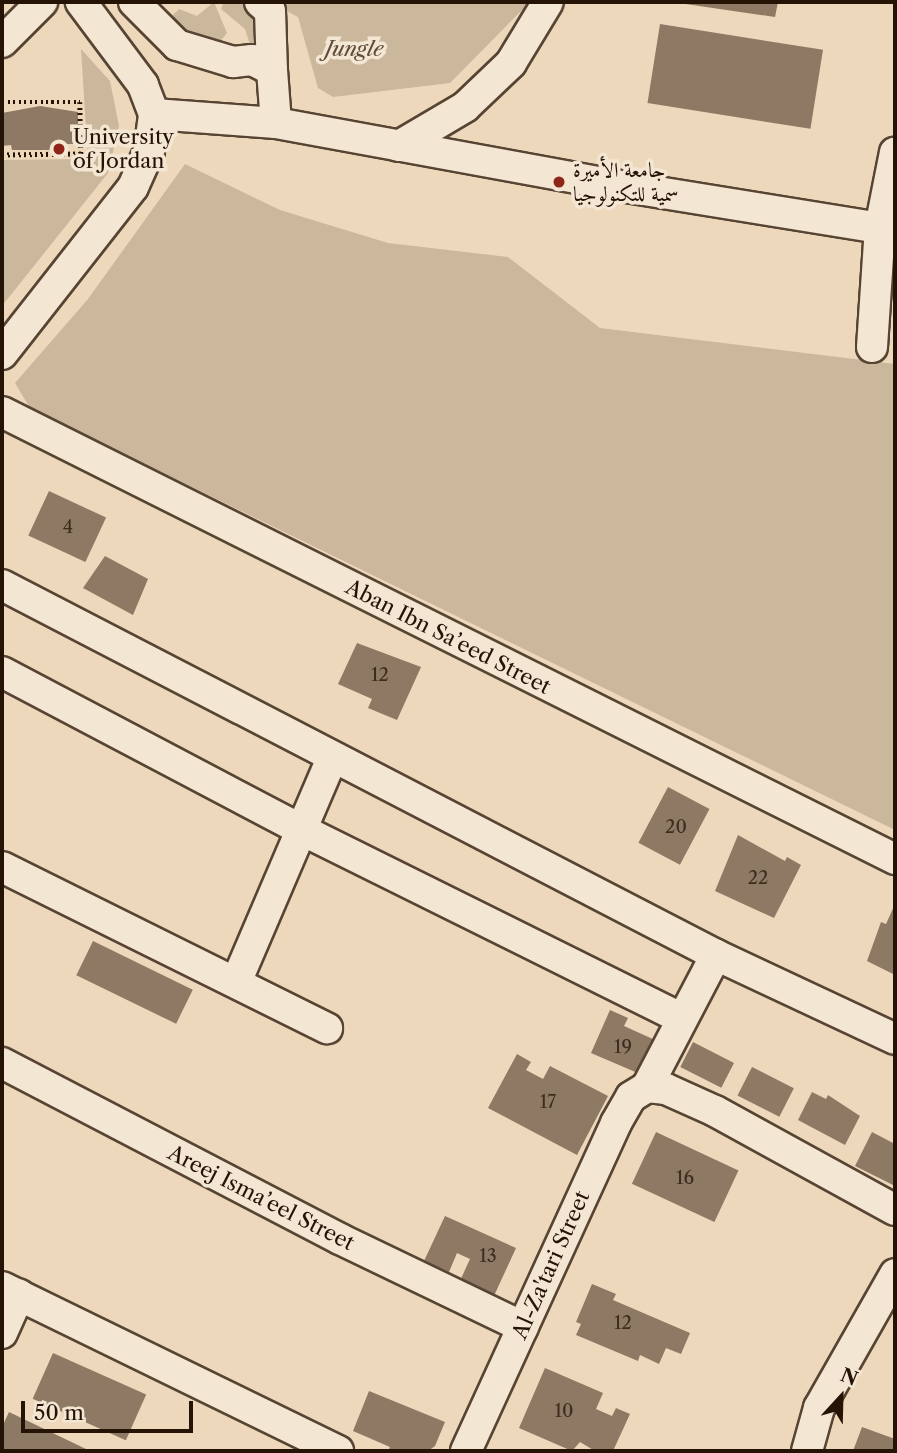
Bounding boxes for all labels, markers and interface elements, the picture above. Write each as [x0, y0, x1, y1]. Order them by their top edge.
park label: Jungle [325, 36, 383, 62]
place label: University of Jordan [73, 124, 174, 174]
marker: University of Jordan [51, 141, 67, 157]
place label: جامعة الأميرة سمية للتكنولوجيا [573, 157, 679, 207]
marker: جامعة الأميرة سمية للتكنولوجيا [551, 174, 567, 190]
house number: 4 [63, 516, 73, 538]
street label: Aban Ibn Sa’eed Street [341, 574, 555, 700]
house number: 12 [371, 664, 389, 686]
house number: 20 [665, 816, 687, 838]
house number: 22 [748, 867, 768, 889]
house number: 19 [614, 1036, 632, 1058]
house number: 17 [540, 1091, 556, 1113]
street label: Areej Isma’eel Street [164, 1140, 358, 1256]
house number: 16 [676, 1167, 694, 1189]
street label: Al-Za'tari Street [507, 1187, 595, 1343]
house number: 13 [479, 1245, 497, 1267]
house number: 12 [614, 1312, 632, 1334]
north arrow [806, 1362, 876, 1432]
text: N [837, 1363, 861, 1391]
scale bar [24, 1386, 196, 1430]
text: 50 m [34, 1400, 84, 1425]
house number: 10 [555, 1400, 573, 1422]

